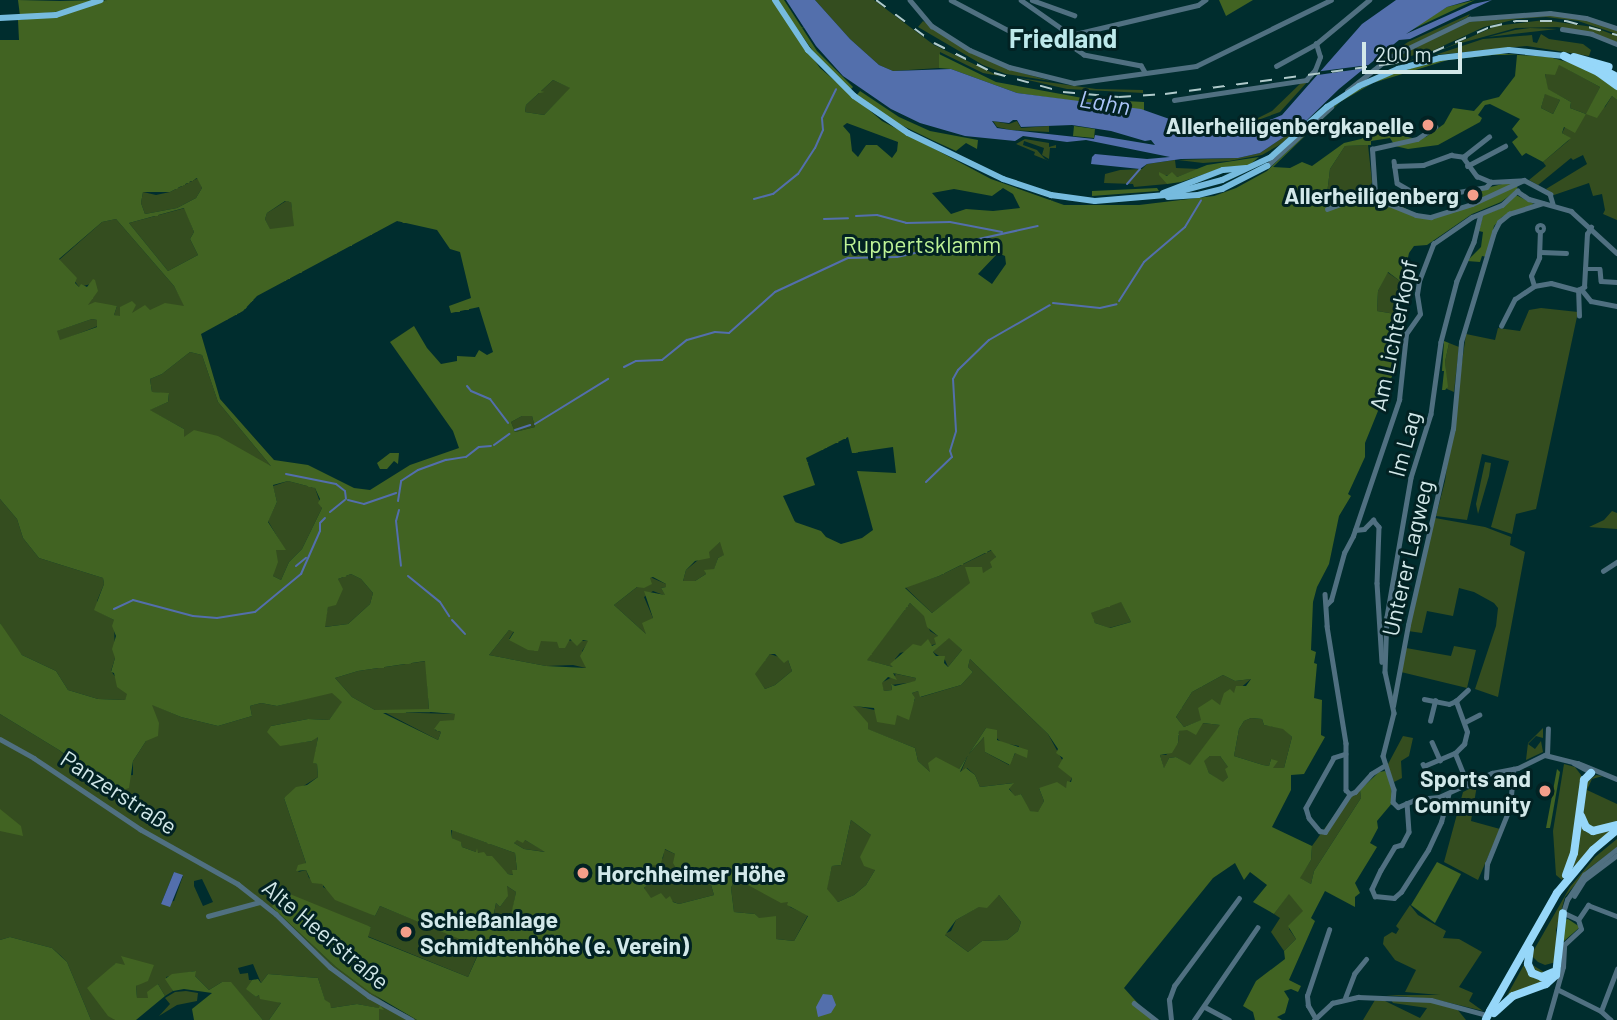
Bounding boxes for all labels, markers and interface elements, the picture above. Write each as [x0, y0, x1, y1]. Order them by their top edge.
district label: Friedland [1009, 22, 1117, 54]
scale bar [1365, 28, 1465, 72]
text: 200 m [1375, 41, 1432, 66]
water label: Lahn [1077, 83, 1133, 121]
place label: Allerheiligenbergkapelle [1166, 111, 1414, 139]
marker: Allerheiligenbergkapelle [1420, 117, 1436, 133]
place label: Allerheiligenberg [1284, 181, 1459, 209]
marker: Allerheiligenberg [1465, 187, 1481, 203]
park label: Ruppertsklamm [843, 230, 1001, 258]
street label: Am Lichterkopf [1363, 257, 1423, 413]
street label: Im Lag [1382, 408, 1426, 480]
street label: Unterer Lagweg [1376, 477, 1438, 639]
street label: Panzerstraße [56, 744, 182, 840]
place label: Sports and Community [1415, 764, 1531, 818]
marker: Sports and Community [1537, 783, 1553, 799]
place label: Horchheimer Höhe [597, 859, 786, 887]
marker: Horchheimer Höhe [575, 865, 591, 881]
street label: Alte Heerstraße [257, 873, 395, 995]
place label: Schießanlage Schmidtenhöhe (e. Verein) [420, 905, 689, 959]
marker: Schießanlage Schmidtenhöhe (e. Verein) [398, 924, 414, 940]

